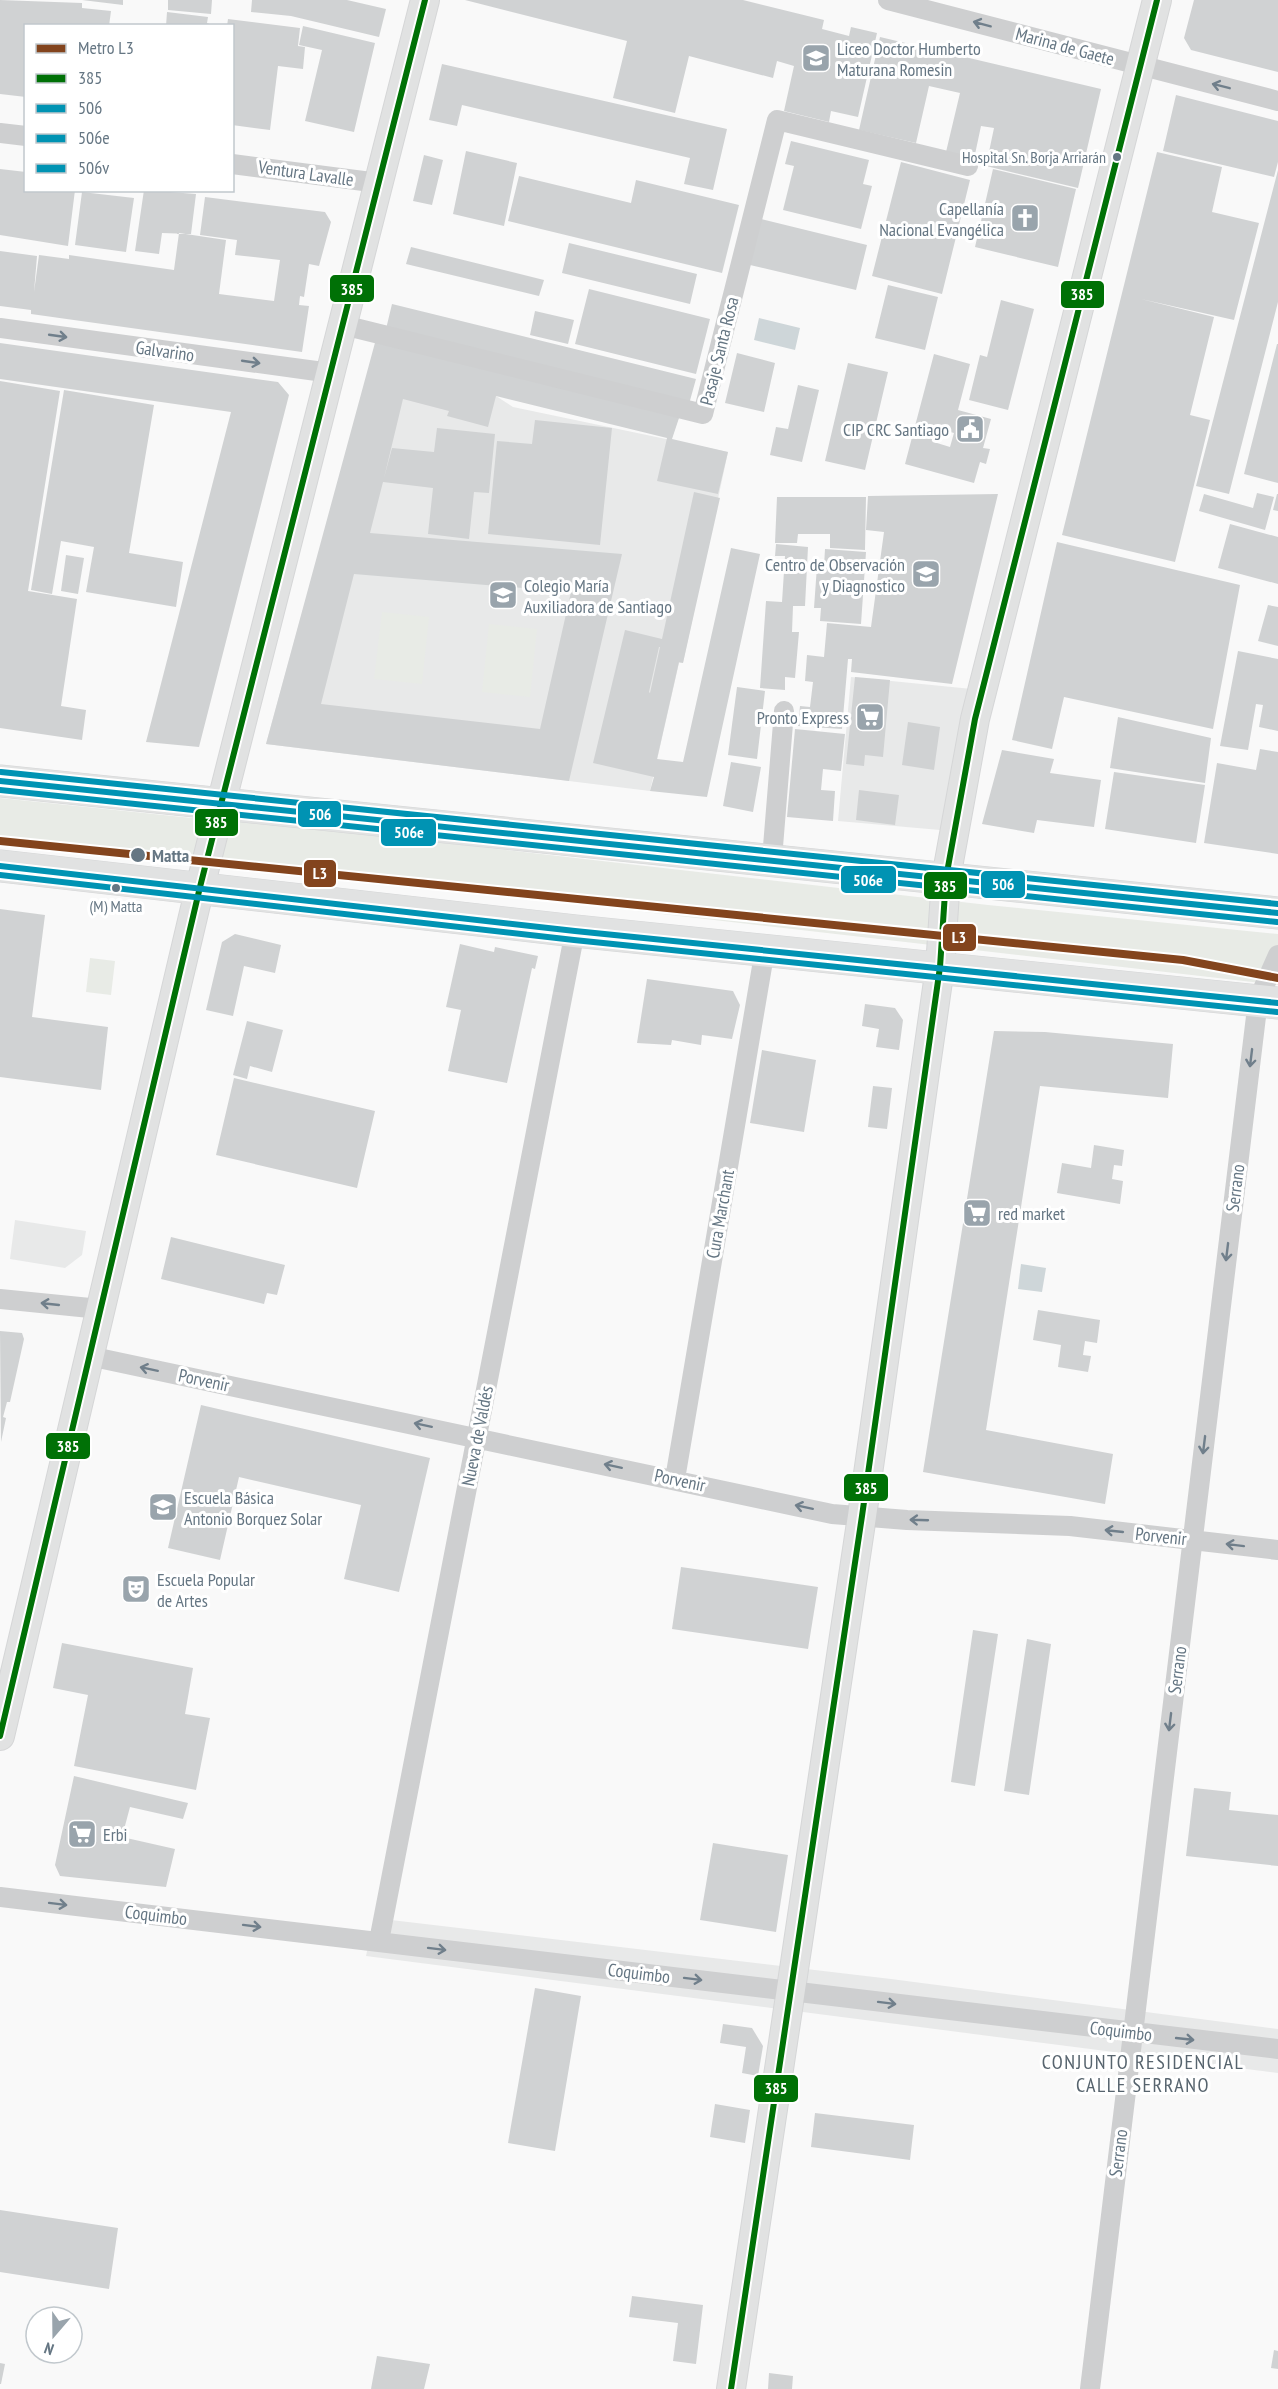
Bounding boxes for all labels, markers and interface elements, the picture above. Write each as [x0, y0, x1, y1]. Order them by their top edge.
one-way arrow [973, 18, 992, 30]
street label: Marina de Gaete [1013, 22, 1117, 70]
legend [24, 24, 234, 192]
text: Metro L3 [78, 36, 134, 59]
place label: Liceo Doctor Humberto Maturana Romesin [837, 37, 981, 81]
school or university icon: Liceo Doctor Humberto Maturana Romesin [800, 42, 832, 74]
text: 385 [78, 66, 102, 89]
one-way arrow [1212, 80, 1231, 91]
text: 506 [78, 96, 102, 119]
text: 506e [78, 126, 110, 149]
place label: Hospital Sn. Borja Arriarán [962, 147, 1106, 167]
marker: Hospital Sn. Borja Arriarán [1111, 151, 1123, 163]
street label: Ventura Lavalle [256, 155, 355, 191]
text: 506v [78, 156, 109, 179]
place label: Capellanía Nacional Evangélica [879, 197, 1004, 241]
church icon: Capellanía Nacional Evangélica [1009, 202, 1041, 234]
line badge: 385 [329, 274, 375, 303]
text: 385 [341, 279, 363, 299]
line badge: 385 [1060, 280, 1105, 309]
text: 385 [1071, 284, 1093, 304]
street label: Pasaje Santa Rosa [694, 294, 744, 408]
one-way arrow [48, 330, 67, 341]
street label: Galvarino [134, 336, 196, 367]
one-way arrow [241, 357, 260, 368]
public building icon: CIP CRC Santiago [954, 413, 986, 445]
place label: CIP CRC Santiago [843, 418, 949, 441]
place label: Centro de Observación y Diagnostico [765, 553, 905, 597]
school or university icon: Centro de Observación y Diagnostico [910, 558, 942, 590]
place label: Colegio María Auxiliadora de Santiago [524, 574, 672, 618]
school or university icon: Colegio María Auxiliadora de Santiago [487, 579, 519, 611]
supermarket icon: Pronto Express [854, 701, 886, 733]
place label: Pronto Express [757, 706, 849, 729]
line badge: 506 [297, 800, 342, 828]
text: 506 [309, 804, 332, 824]
line badge: 385 [194, 808, 239, 837]
text: 385 [205, 812, 227, 832]
line badge: 506e [380, 818, 437, 847]
text: 506e [394, 822, 424, 842]
place label: Matta [152, 844, 189, 867]
marker: Matta [129, 846, 147, 864]
line badge: L3 [303, 859, 337, 888]
text: L3 [313, 863, 327, 883]
line badge: 506e [840, 865, 897, 894]
text: 506e [853, 870, 883, 890]
line badge: 506 [980, 870, 1026, 899]
line badge: 385 [923, 871, 968, 900]
text: 506 [992, 874, 1015, 894]
text: 385 [934, 876, 956, 896]
marker: (M) Matta [110, 882, 122, 894]
place label: (M) Matta [90, 896, 142, 916]
line badge: L3 [942, 923, 977, 952]
text: L3 [952, 927, 966, 947]
one-way arrow [1245, 1048, 1256, 1068]
street label: Serrano [1221, 1163, 1249, 1213]
street label: Cura Marchant [701, 1168, 739, 1260]
supermarket icon: red market [961, 1197, 993, 1229]
place label: red market [998, 1202, 1065, 1225]
one-way arrow [1222, 1241, 1233, 1261]
one-way arrow [41, 1298, 61, 1309]
one-way arrow [140, 1363, 160, 1374]
street label: Porvenir [176, 1363, 232, 1397]
street label: Nueva de Valdés [456, 1384, 498, 1488]
one-way arrow [413, 1419, 432, 1431]
line badge: 385 [45, 1432, 91, 1460]
one-way arrow [1198, 1435, 1209, 1455]
text: 385 [57, 1436, 79, 1456]
one-way arrow [604, 1460, 624, 1471]
street label: Porvenir [652, 1463, 708, 1497]
line badge: 385 [843, 1473, 889, 1502]
text: 385 [855, 1478, 877, 1498]
place label: Escuela Básica Antonio Borquez Solar [184, 1486, 322, 1530]
school or university icon: Escuela Básica Antonio Borquez Solar [147, 1491, 179, 1523]
one-way arrow [795, 1501, 814, 1513]
one-way arrow [910, 1514, 930, 1526]
street label: Porvenir [1134, 1522, 1188, 1550]
one-way arrow [1104, 1525, 1124, 1536]
one-way arrow [1226, 1539, 1246, 1550]
place label: Escuela Popular de Artes [157, 1568, 255, 1612]
theatre icon: Escuela Popular de Artes [120, 1573, 152, 1605]
street label: Serrano [1163, 1645, 1191, 1695]
one-way arrow [1165, 1712, 1176, 1732]
supermarket icon: Erbi [66, 1818, 98, 1850]
place label: Erbi [103, 1823, 127, 1846]
one-way arrow [48, 1898, 68, 1909]
street label: Coquimbo [124, 1900, 189, 1930]
one-way arrow [241, 1921, 261, 1932]
one-way arrow [427, 1943, 447, 1954]
street label: Coquimbo [607, 1958, 672, 1988]
one-way arrow [683, 1974, 703, 1985]
one-way arrow [877, 1998, 896, 2009]
street label: Coquimbo [1089, 2016, 1154, 2046]
one-way arrow [1174, 2034, 1194, 2045]
district label: CONJUNTO RESIDENCIAL CALLE SERRANO [1042, 2049, 1244, 2098]
line badge: 385 [753, 2074, 799, 2103]
text: 385 [765, 2078, 787, 2098]
street label: Serrano [1104, 2128, 1132, 2178]
north arrow [24, 2305, 84, 2365]
text: N [41, 2338, 56, 2360]

